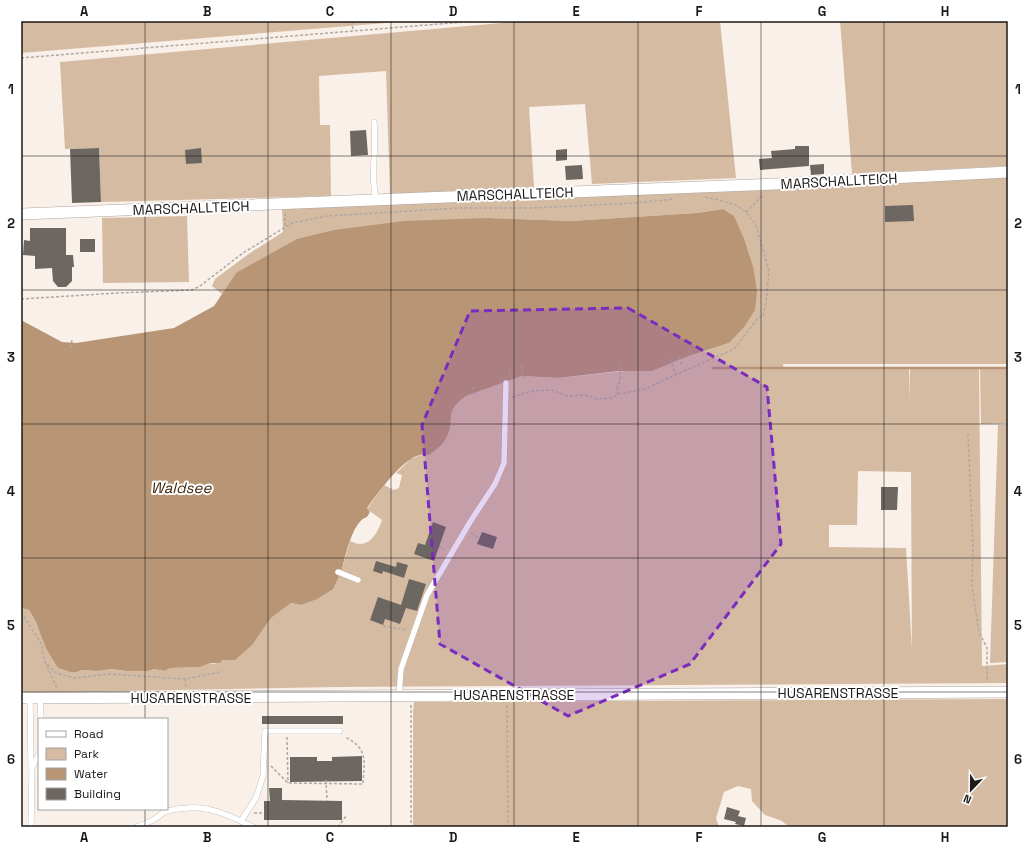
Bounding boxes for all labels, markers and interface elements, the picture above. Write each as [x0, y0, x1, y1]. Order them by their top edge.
text: A [80, 3, 89, 20]
text: B [203, 3, 212, 20]
text: C [326, 3, 334, 20]
text: D [449, 3, 458, 20]
text: E [572, 3, 580, 20]
text: F [696, 3, 703, 20]
text: G [818, 3, 826, 20]
text: H [941, 3, 949, 20]
text: 1 [8, 81, 14, 98]
text: 1 [1015, 81, 1021, 98]
street label: MARSCHALLTEICH [780, 169, 898, 193]
street label: MARSCHALLTEICH [456, 183, 574, 205]
street label: MARSCHALLTEICH [132, 197, 250, 219]
text: 2 [7, 215, 15, 232]
text: 2 [1014, 215, 1022, 232]
text: 3 [7, 349, 15, 366]
text: 3 [1014, 349, 1022, 366]
water label: Waldsee [151, 478, 212, 497]
text: 4 [7, 483, 15, 500]
text: 4 [1014, 483, 1022, 500]
text: 5 [7, 617, 15, 634]
text: 5 [1014, 617, 1022, 634]
street label: HUSARENSTRASSE [778, 684, 899, 702]
street label: HUSARENSTRASSE [454, 686, 575, 704]
street label: HUSARENSTRASSE [131, 689, 252, 707]
legend [38, 718, 168, 810]
text: Road [74, 726, 103, 742]
text: Park [74, 746, 99, 762]
text: 6 [7, 751, 15, 768]
text: 6 [1014, 751, 1022, 768]
text: Water [74, 766, 108, 782]
north arrow [951, 770, 991, 810]
text: Building [74, 786, 121, 802]
text: N [961, 791, 973, 807]
text: A [80, 829, 89, 846]
text: B [203, 829, 212, 846]
text: C [326, 829, 334, 846]
text: D [449, 829, 458, 846]
text: E [572, 829, 580, 846]
text: F [696, 829, 703, 846]
text: G [818, 829, 826, 846]
text: H [941, 829, 949, 846]

